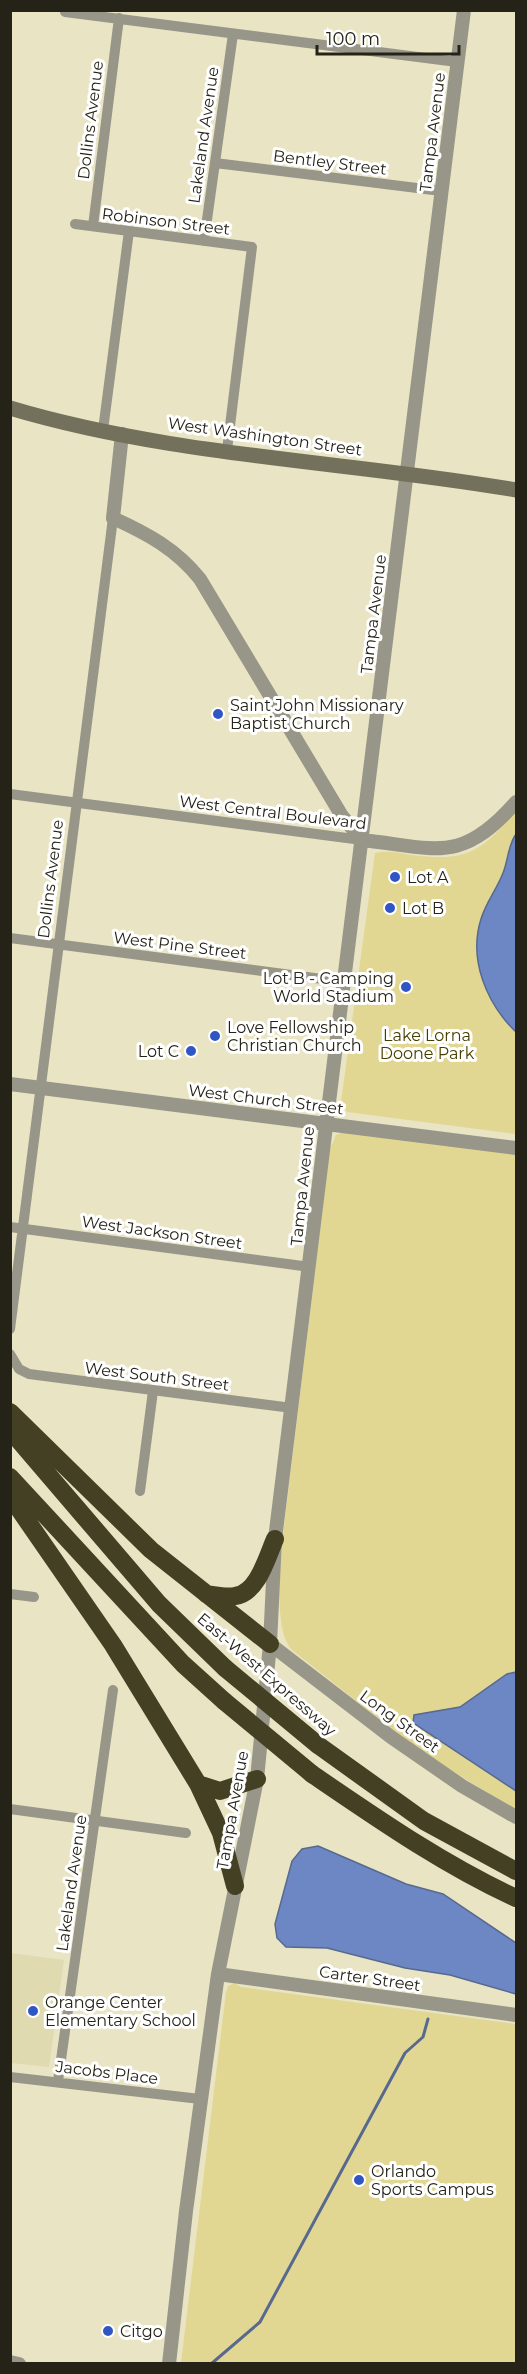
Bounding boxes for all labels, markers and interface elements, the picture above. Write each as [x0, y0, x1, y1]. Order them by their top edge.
scale bar [317, 18, 460, 56]
text: 100 m [326, 28, 380, 50]
street label: Dollins Avenue [74, 60, 107, 180]
street label: Lakeland Avenue [185, 66, 222, 205]
street label: Tampa Avenue [416, 71, 449, 193]
street label: Bentley Street [272, 146, 388, 179]
street label: Robinson Street [101, 204, 232, 239]
street label: West Washington Street [167, 413, 364, 460]
street label: Tampa Avenue [357, 553, 390, 675]
place label: Saint John Missionary Baptist Church [230, 696, 404, 733]
marker: Saint John Missionary Baptist Church [211, 707, 225, 721]
street label: West Central Boulevard [178, 792, 368, 833]
street label: Dollins Avenue [34, 819, 67, 939]
place label: Lot A [407, 868, 449, 887]
marker: Lot A [388, 870, 402, 884]
place label: Lot B [402, 899, 444, 918]
marker: Lot B [383, 901, 397, 915]
street label: West Pine Street [112, 928, 248, 963]
place label: Lot B - Camping World Stadium [263, 969, 394, 1006]
marker: Lot B - Camping World Stadium [399, 980, 413, 994]
place label: Love Fellowship Christian Church [227, 1018, 362, 1055]
park label: Lake Lorna Doone Park [380, 1026, 475, 1063]
marker: Love Fellowship Christian Church [208, 1029, 222, 1043]
place label: Lot C [138, 1042, 179, 1061]
marker: Lot C [184, 1044, 198, 1058]
street label: West Church Street [187, 1081, 345, 1119]
street label: Tampa Avenue [287, 1125, 318, 1247]
street label: West Jackson Street [80, 1212, 244, 1253]
street label: West South Street [84, 1358, 231, 1395]
street label: East-West Expressway [193, 1609, 340, 1740]
street label: Long Street [356, 1686, 444, 1757]
street label: Tampa Avenue [213, 1749, 252, 1871]
street label: Lakeland Avenue [53, 1814, 90, 1953]
street label: Carter Street [318, 1962, 422, 1995]
place label: Orange Center Elementary School [45, 1993, 196, 2030]
marker: Orange Center Elementary School [26, 2004, 40, 2018]
street label: Jacobs Place [54, 2057, 159, 2088]
place label: Orlando Sports Campus [371, 2162, 494, 2199]
marker: Orlando Sports Campus [352, 2173, 366, 2187]
place label: Citgo [120, 2322, 163, 2341]
marker: Citgo [101, 2324, 115, 2338]

